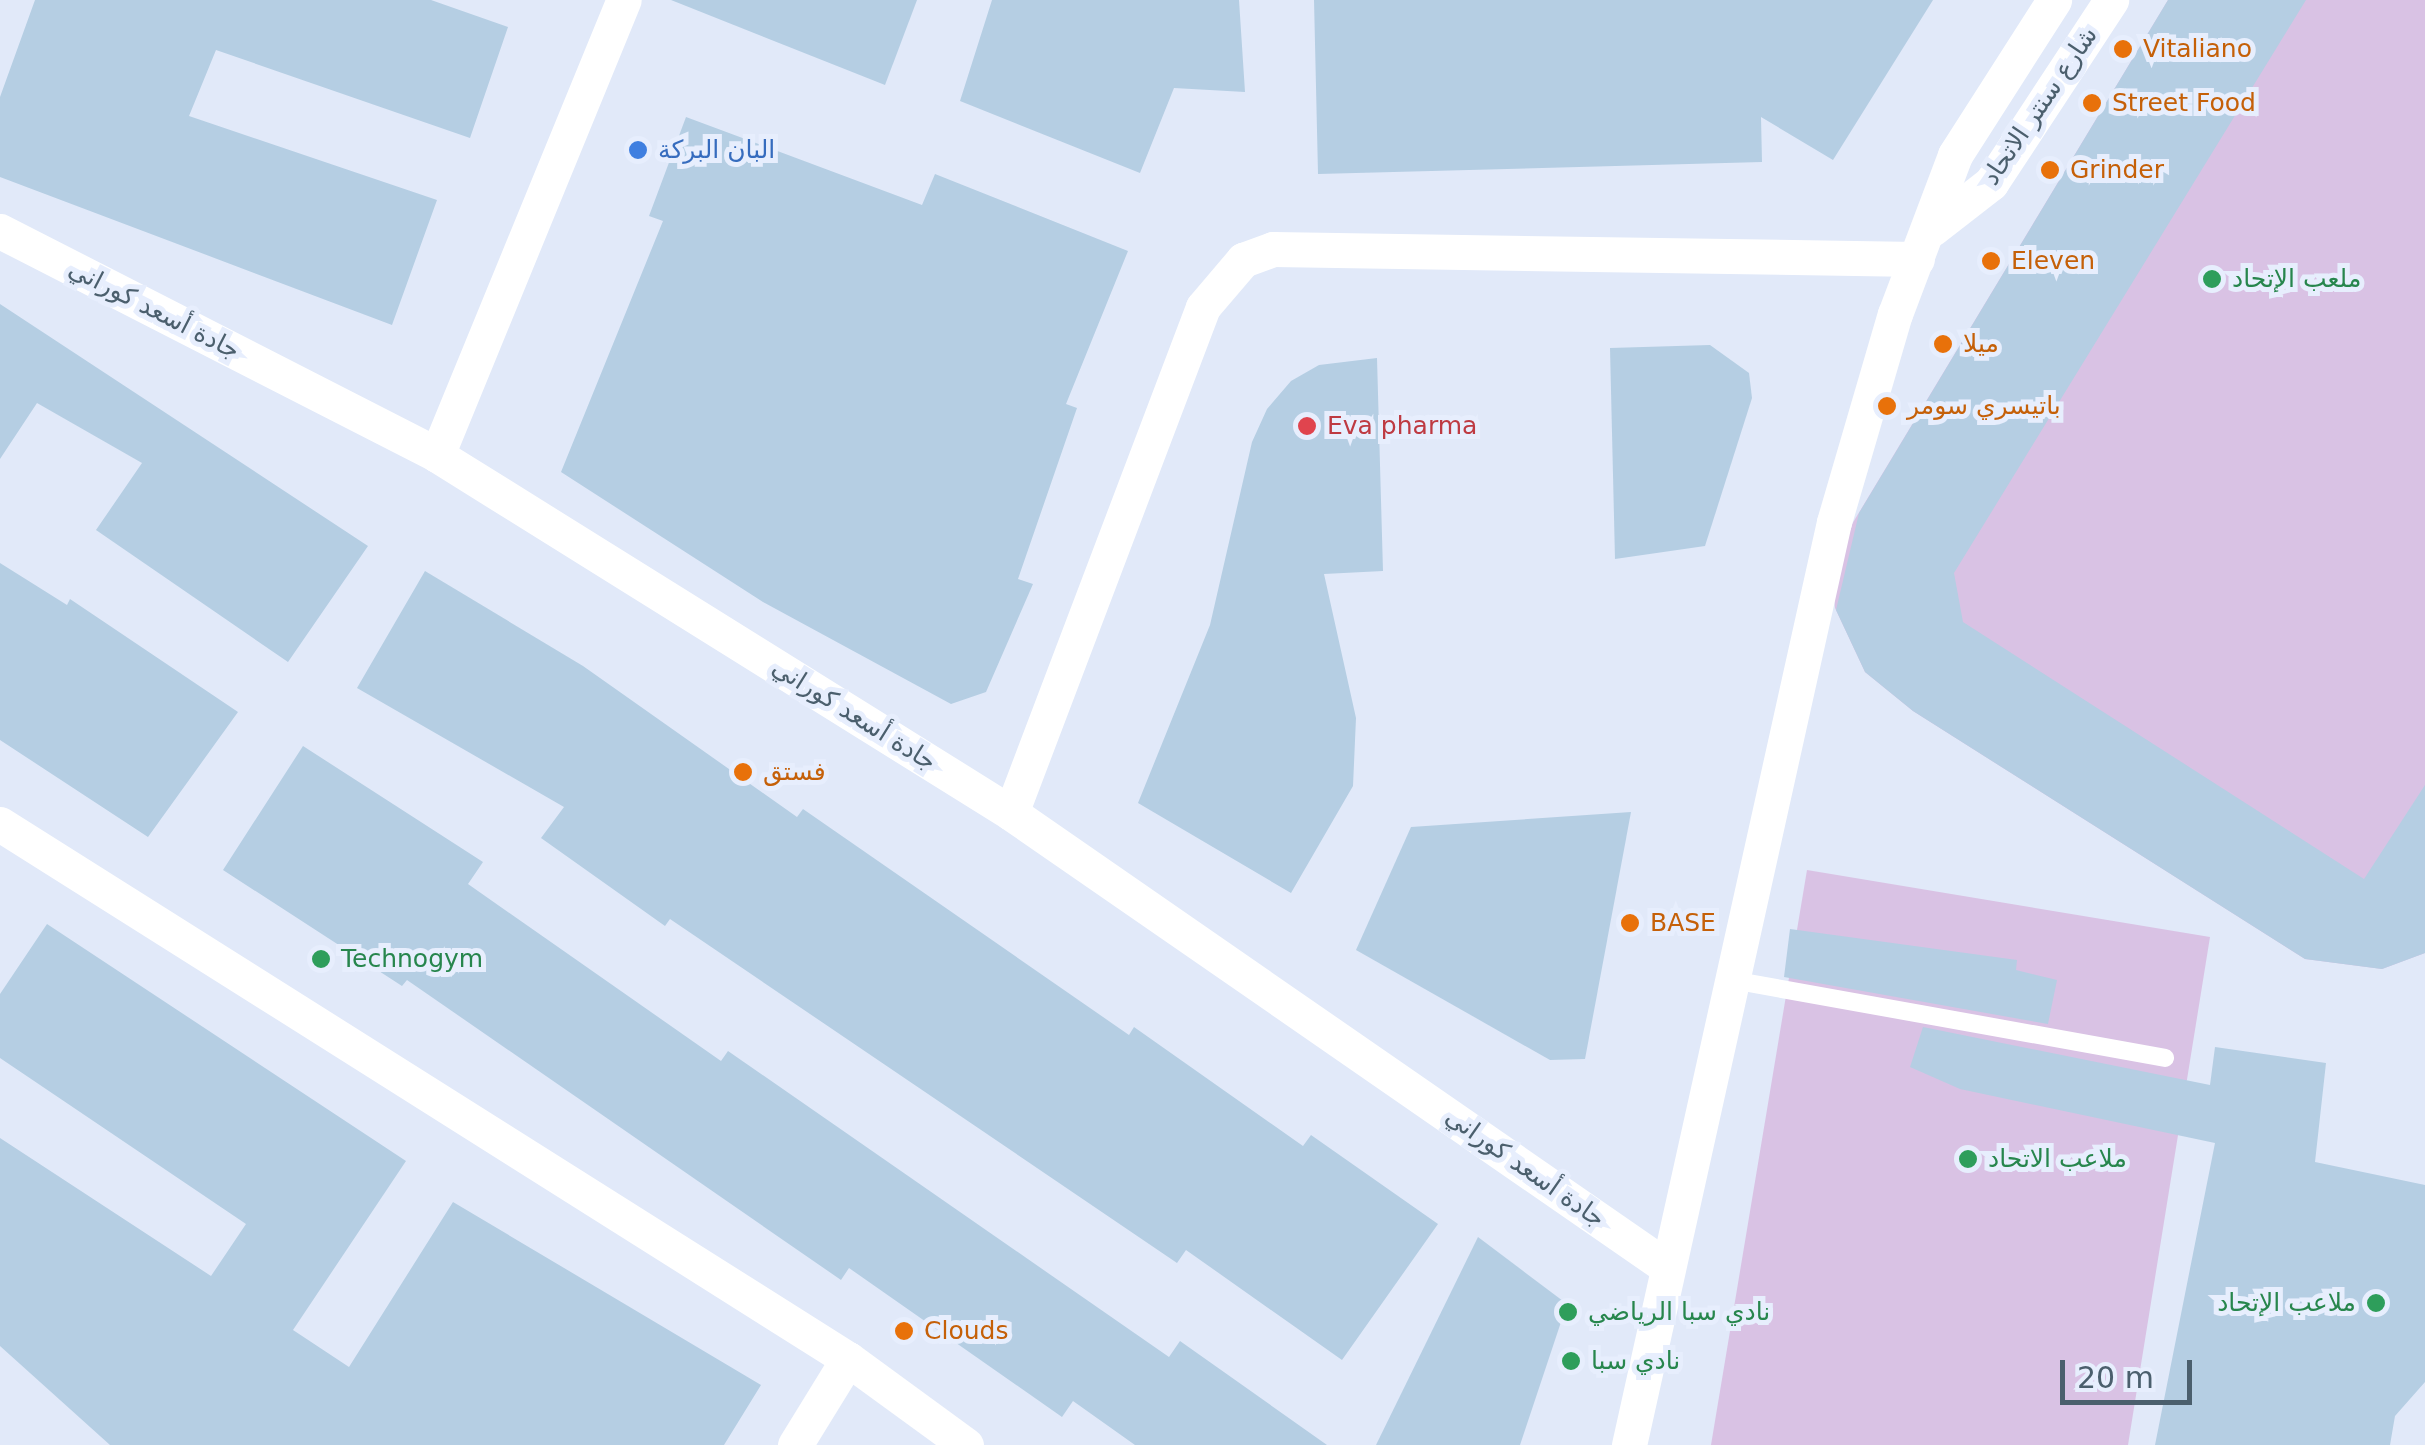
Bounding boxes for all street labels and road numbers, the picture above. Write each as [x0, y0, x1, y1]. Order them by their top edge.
street label: شارع سنتر الاتحاد [1976, 21, 2104, 191]
street label: جادة أسعد كوراني [63, 254, 245, 366]
street label: جادة أسعد كوراني [766, 652, 942, 778]
street label: جادة أسعد كوراني [1439, 1102, 1611, 1234]

